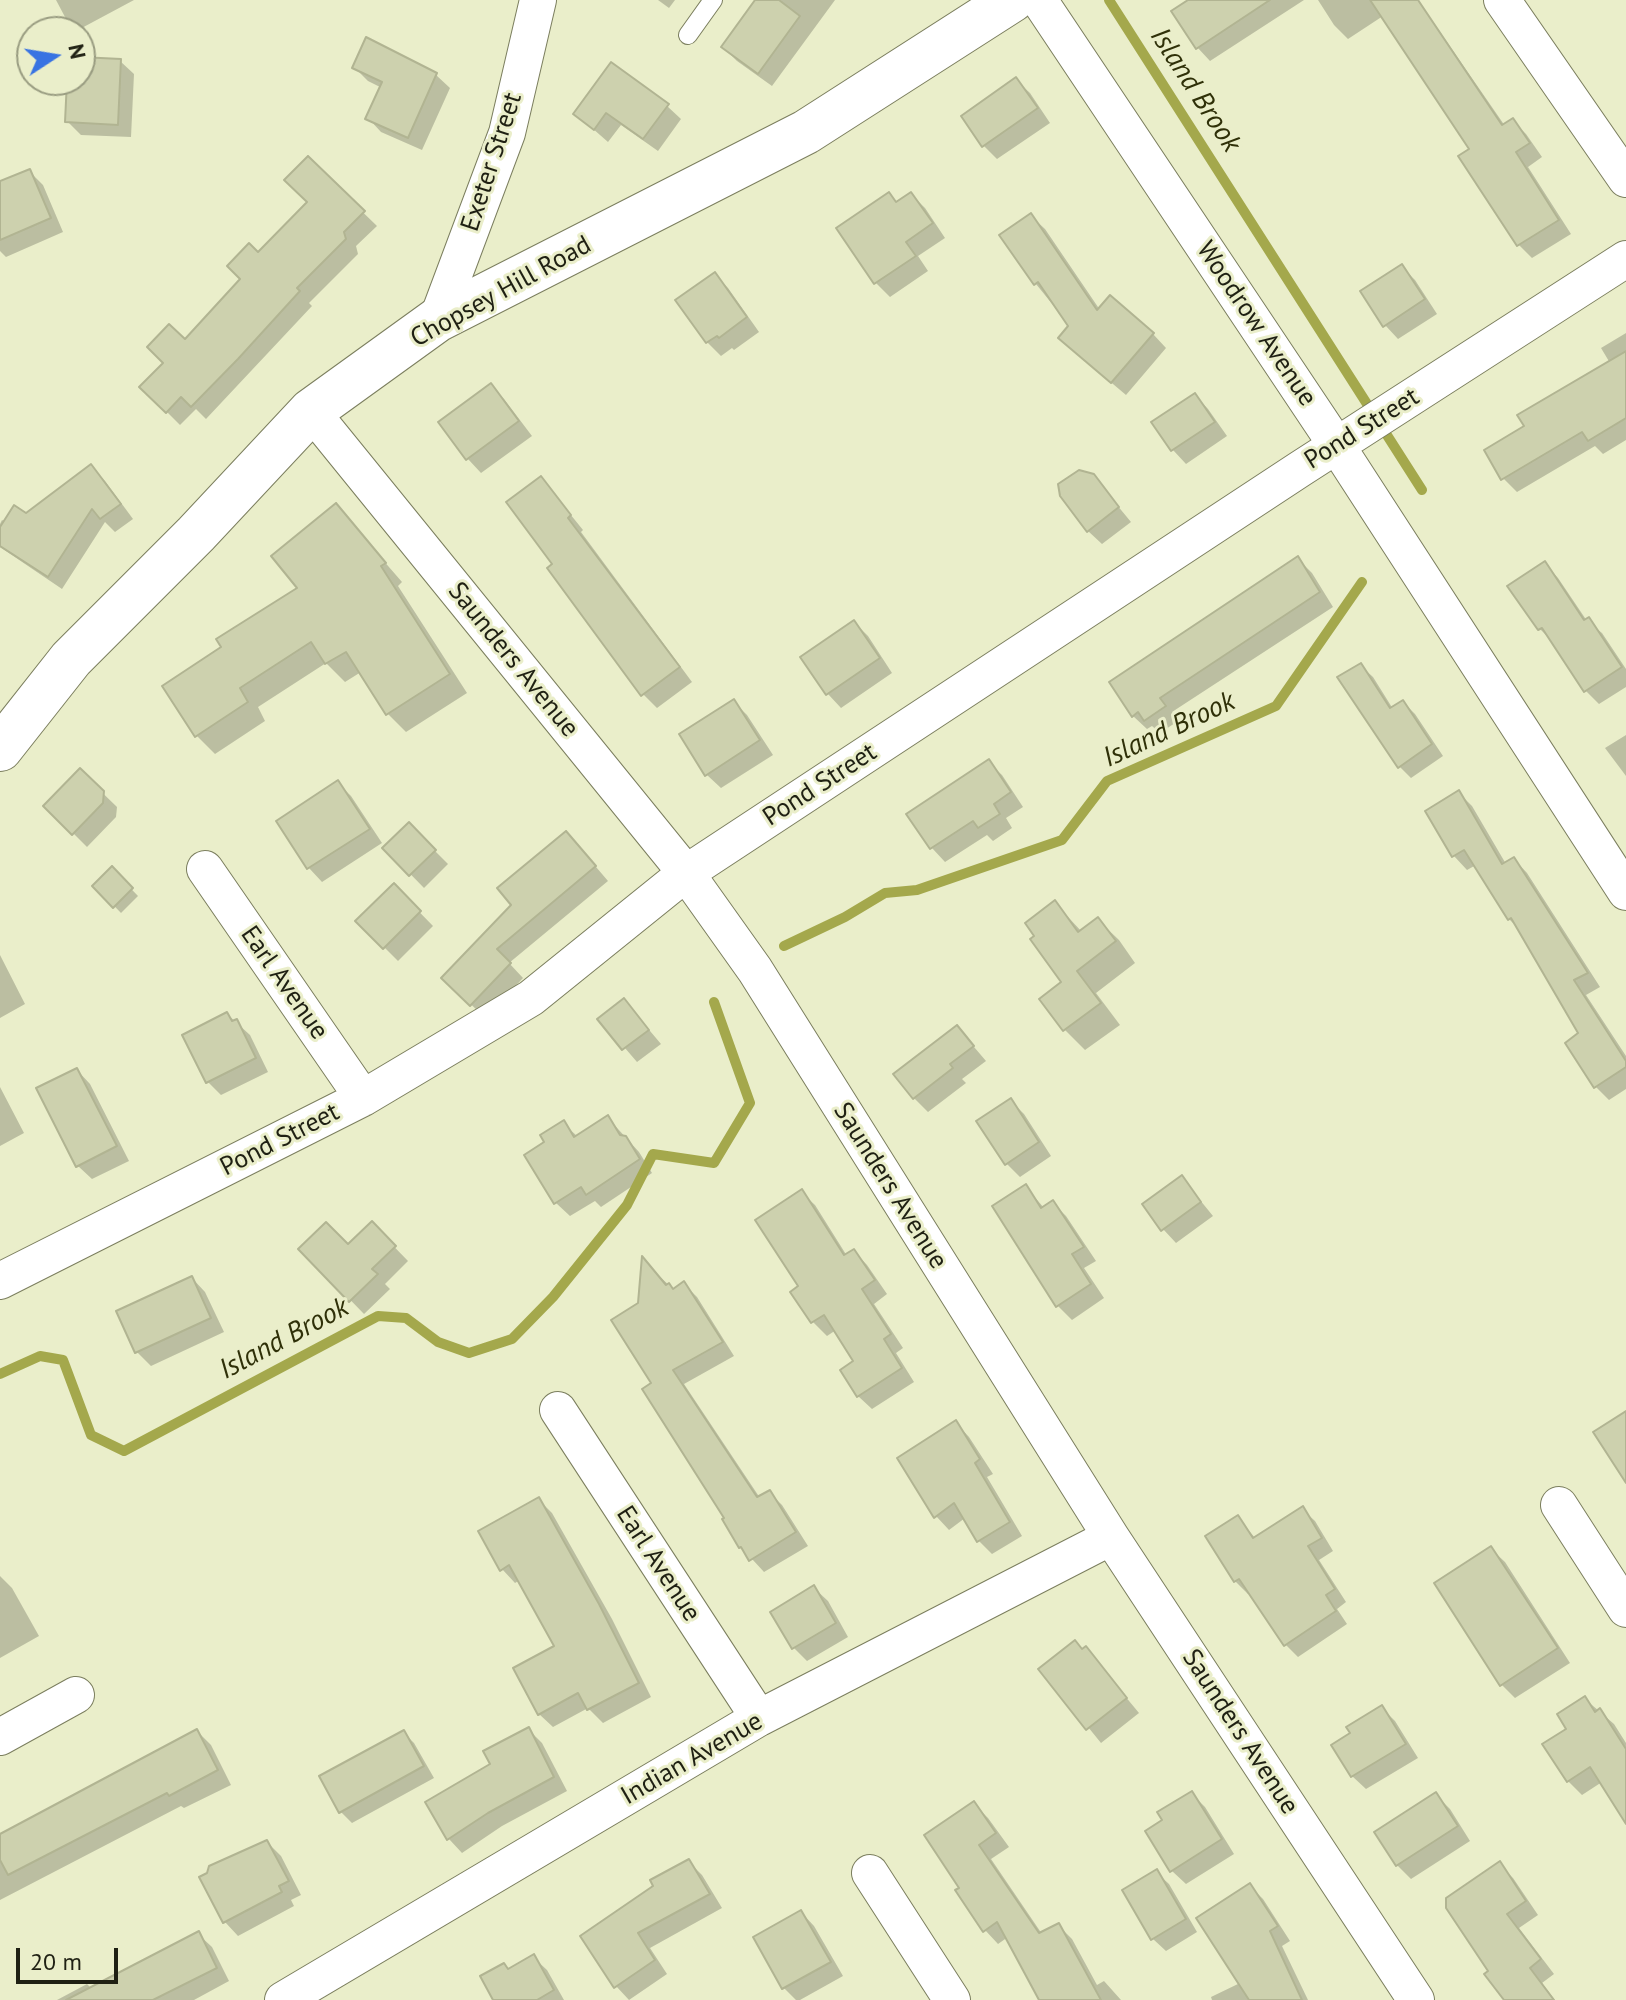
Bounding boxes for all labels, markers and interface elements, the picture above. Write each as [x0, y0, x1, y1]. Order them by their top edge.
north arrow [16, 16, 96, 96]
water label: Island Brook [1142, 21, 1248, 159]
text: N [62, 41, 93, 61]
street label: Exeter Street [455, 89, 529, 235]
street label: Chopsey Hill Road [405, 230, 597, 354]
street label: Woodrow Avenue [1189, 236, 1323, 412]
street label: Pond Street [1299, 382, 1425, 476]
street label: Saunders Avenue [441, 576, 585, 744]
water label: Island Brook [1098, 685, 1240, 775]
street label: Pond Street [757, 737, 883, 833]
street label: Earl Avenue [234, 920, 334, 1046]
street label: Pond Street [215, 1097, 345, 1183]
street label: Saunders Avenue [826, 1097, 954, 1275]
water label: Island Brook [214, 1291, 354, 1387]
street label: Earl Avenue [609, 1500, 707, 1628]
street label: Saunders Avenue [1175, 1644, 1305, 1820]
street label: Indian Avenue [616, 1706, 768, 1812]
scale bar [20, 1932, 122, 1982]
text: 20 m [30, 1946, 82, 1977]

